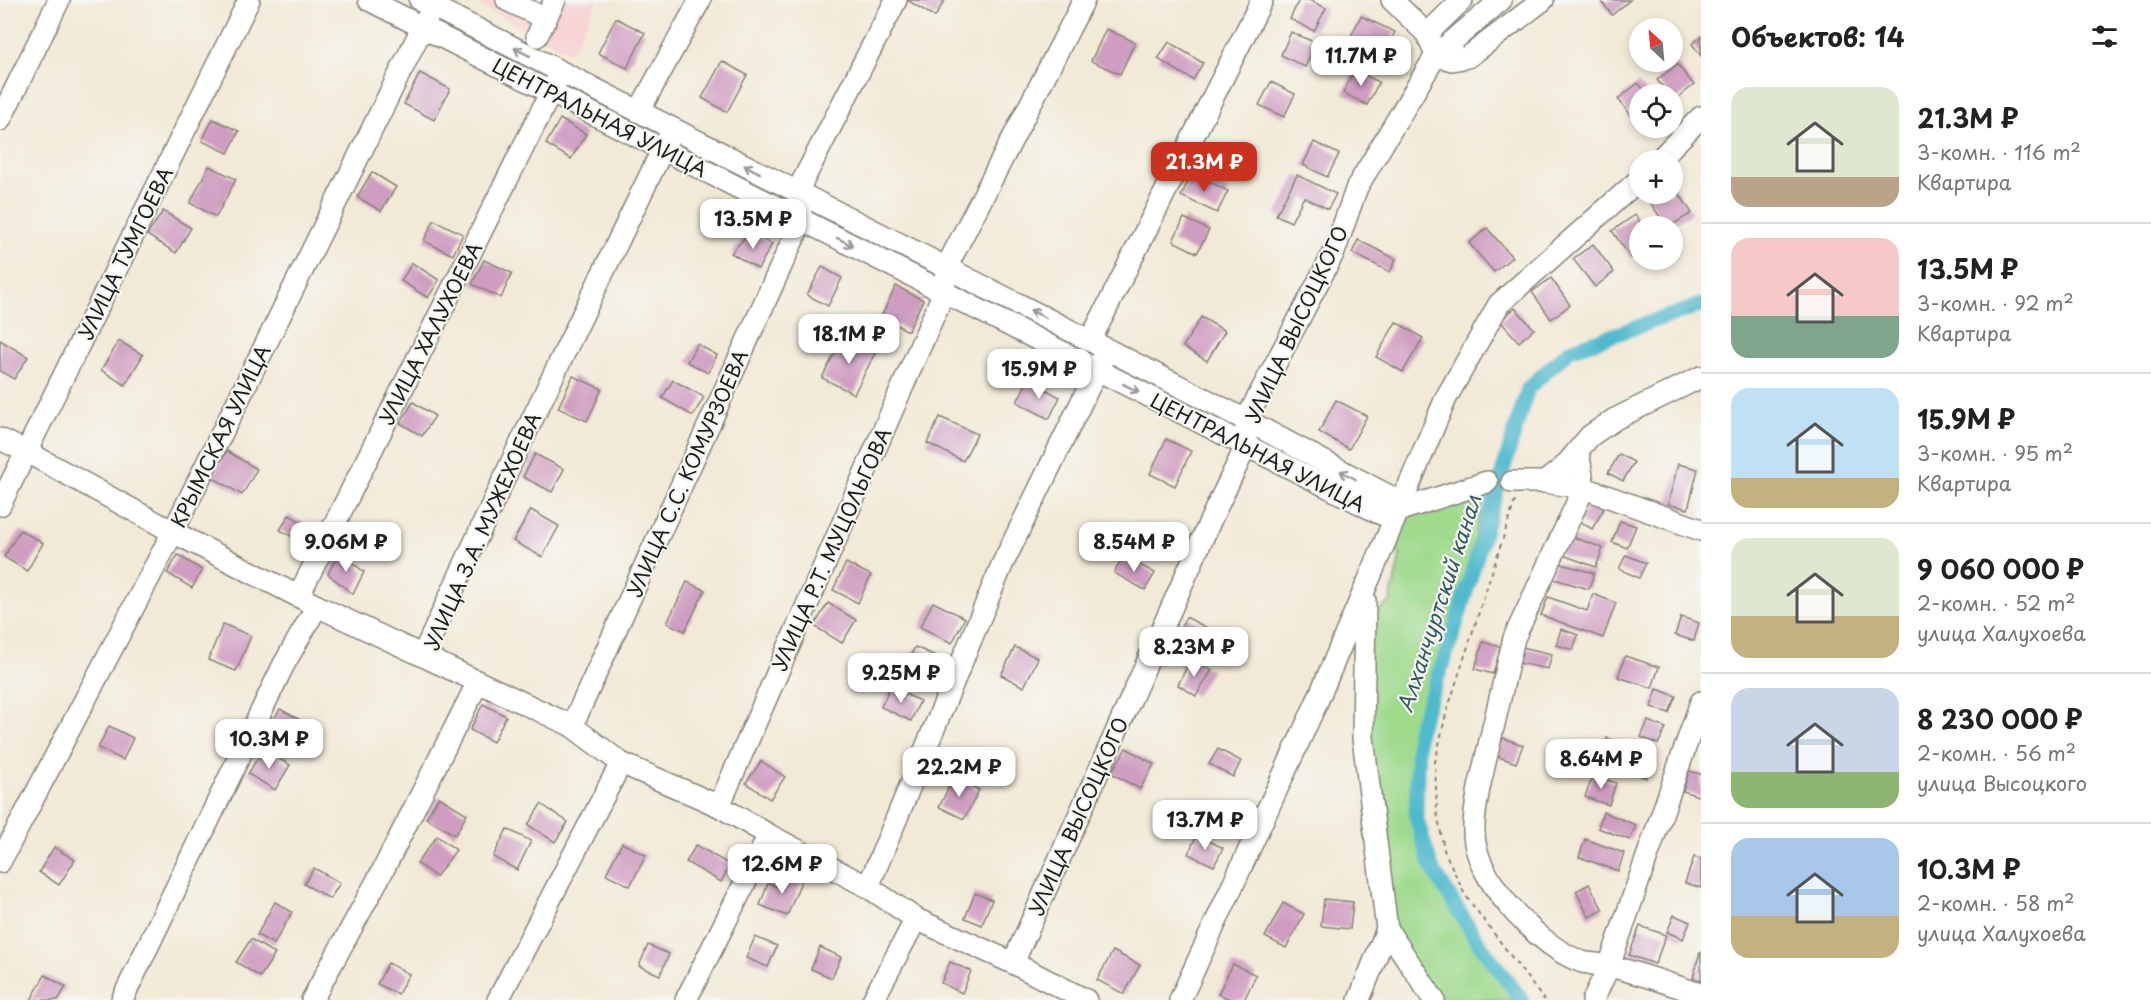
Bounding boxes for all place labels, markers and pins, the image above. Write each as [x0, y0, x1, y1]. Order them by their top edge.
pin: 11.7M ₽ [1306, 36, 1416, 87]
pin: 21.3M ₽ [1149, 142, 1259, 193]
pin: 13.5M ₽ [698, 199, 808, 250]
pin: 18.1M ₽ [794, 314, 904, 365]
pin: 15.9M ₽ [984, 349, 1094, 400]
pin: 9.06M ₽ [291, 522, 401, 573]
pin: 8.54M ₽ [1079, 522, 1189, 573]
pin: 8.23M ₽ [1139, 627, 1249, 678]
pin: 9.25M ₽ [846, 653, 956, 704]
pin: 10.3M ₽ [214, 719, 324, 770]
pin: 8.64M ₽ [1546, 739, 1656, 790]
pin: 22.2M ₽ [904, 747, 1014, 798]
pin: 13.7M ₽ [1150, 800, 1260, 851]
pin: 12.6M ₽ [727, 844, 837, 895]

